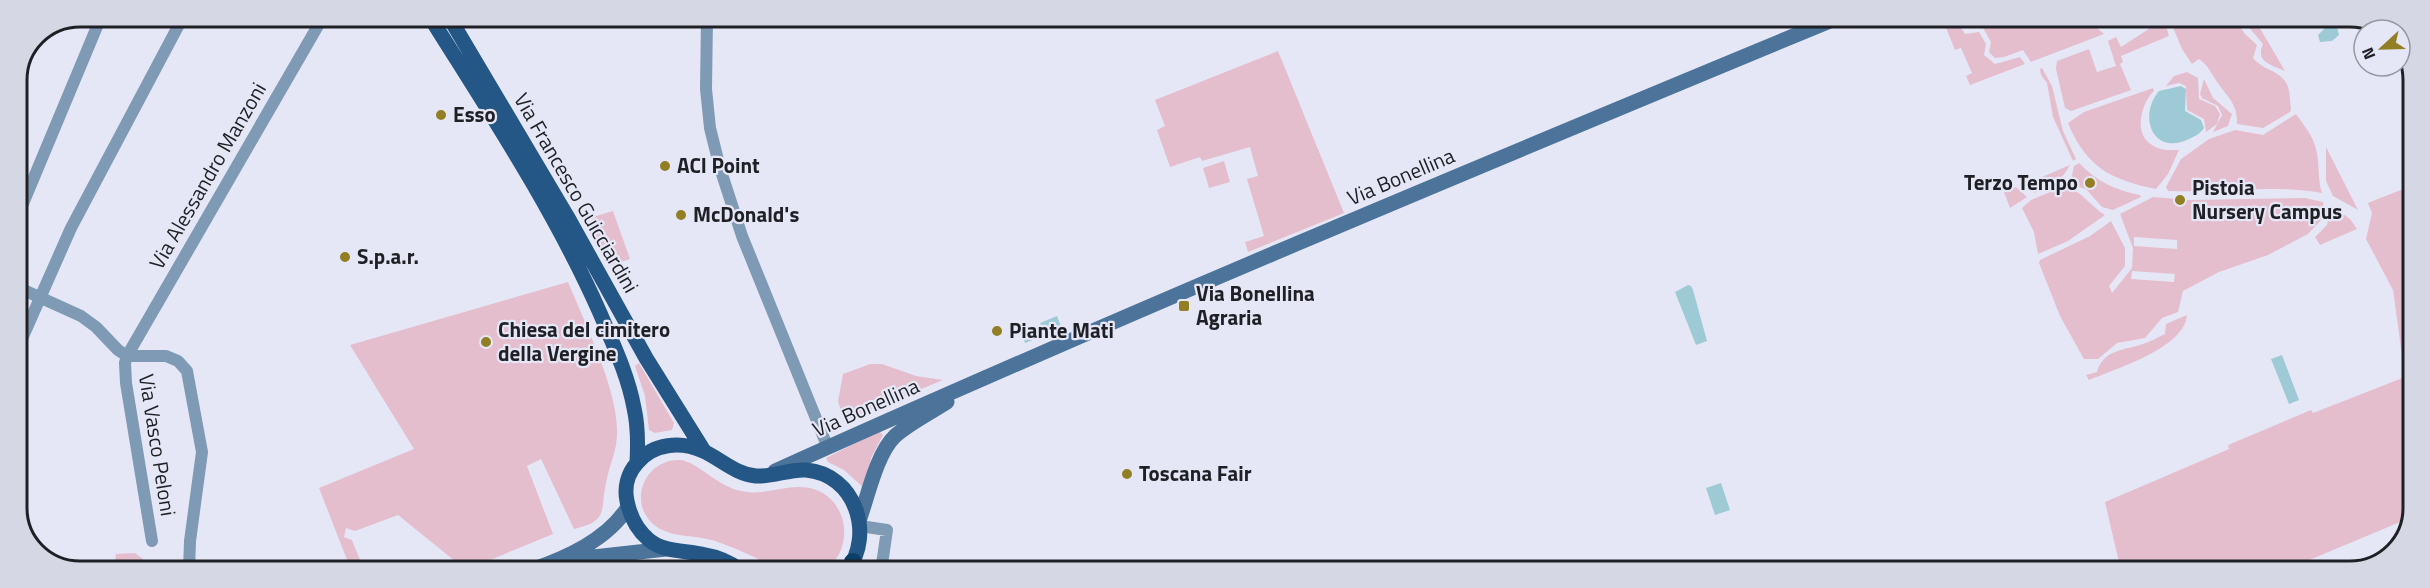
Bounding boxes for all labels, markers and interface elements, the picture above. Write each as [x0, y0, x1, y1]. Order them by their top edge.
north arrow [2352, 18, 2412, 78]
text: N [2355, 44, 2381, 63]
street label: Via Alessandro Manzoni [141, 76, 274, 275]
street label: Via Francesco Guicciardini [506, 86, 647, 299]
place label: Esso [453, 98, 496, 130]
marker: Esso [434, 108, 448, 122]
street label: Via Bonellina [1342, 139, 1460, 213]
place label: ACI Point [677, 149, 760, 181]
marker: ACI Point [658, 159, 672, 173]
place label: Terzo Tempo [1964, 166, 2078, 198]
place label: Pistoia Nursery Campus [2192, 171, 2342, 227]
marker: Terzo Tempo [2083, 176, 2097, 190]
marker: Pistoia Nursery Campus [2173, 193, 2187, 207]
place label: McDonald's [693, 198, 799, 230]
marker: McDonald's [674, 208, 688, 222]
place label: S.p.a.r. [357, 240, 419, 272]
marker: S.p.a.r. [338, 250, 352, 264]
place label: Via Bonellina Agraria [1196, 277, 1315, 333]
marker: Via Bonellina Agraria [1177, 299, 1191, 313]
place label: Chiesa del cimitero della Vergine [498, 313, 670, 369]
place label: Piante Mati [1009, 314, 1114, 346]
marker: Piante Mati [990, 324, 1004, 338]
marker: Chiesa del cimitero della Vergine [479, 335, 493, 349]
street label: Via Bonellina [807, 369, 925, 445]
street label: Via Vasco Peloni [131, 372, 185, 518]
place label: Toscana Fair [1139, 457, 1252, 489]
marker: Toscana Fair [1120, 467, 1134, 481]

